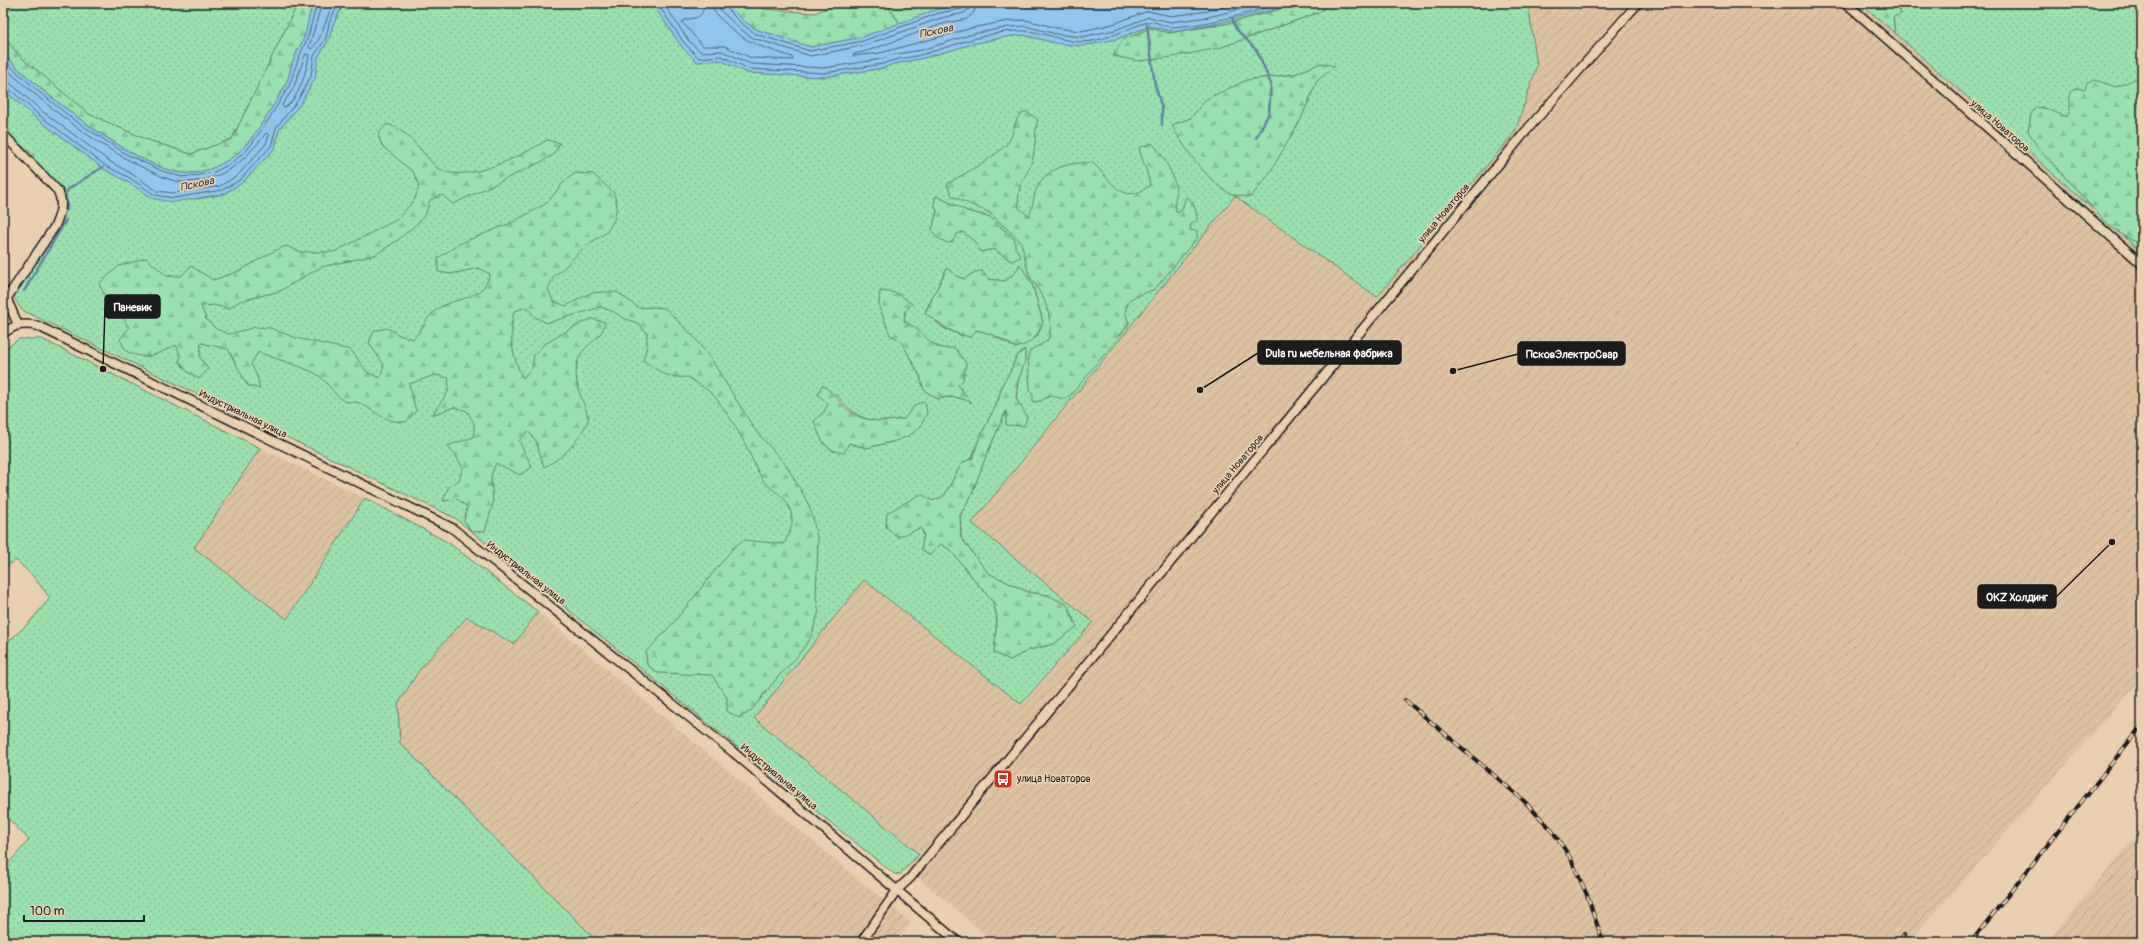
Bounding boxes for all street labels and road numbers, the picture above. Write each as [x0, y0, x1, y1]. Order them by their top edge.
street label: улица Новаторов [1967, 97, 2032, 155]
street label: улица Новаторов [1415, 181, 1472, 246]
street label: Индустриальная улица [197, 388, 289, 441]
street label: улица Новаторов [1209, 432, 1266, 497]
street label: Индустриальная улица [484, 539, 568, 608]
street label: Индустриальная улица [738, 741, 820, 813]

